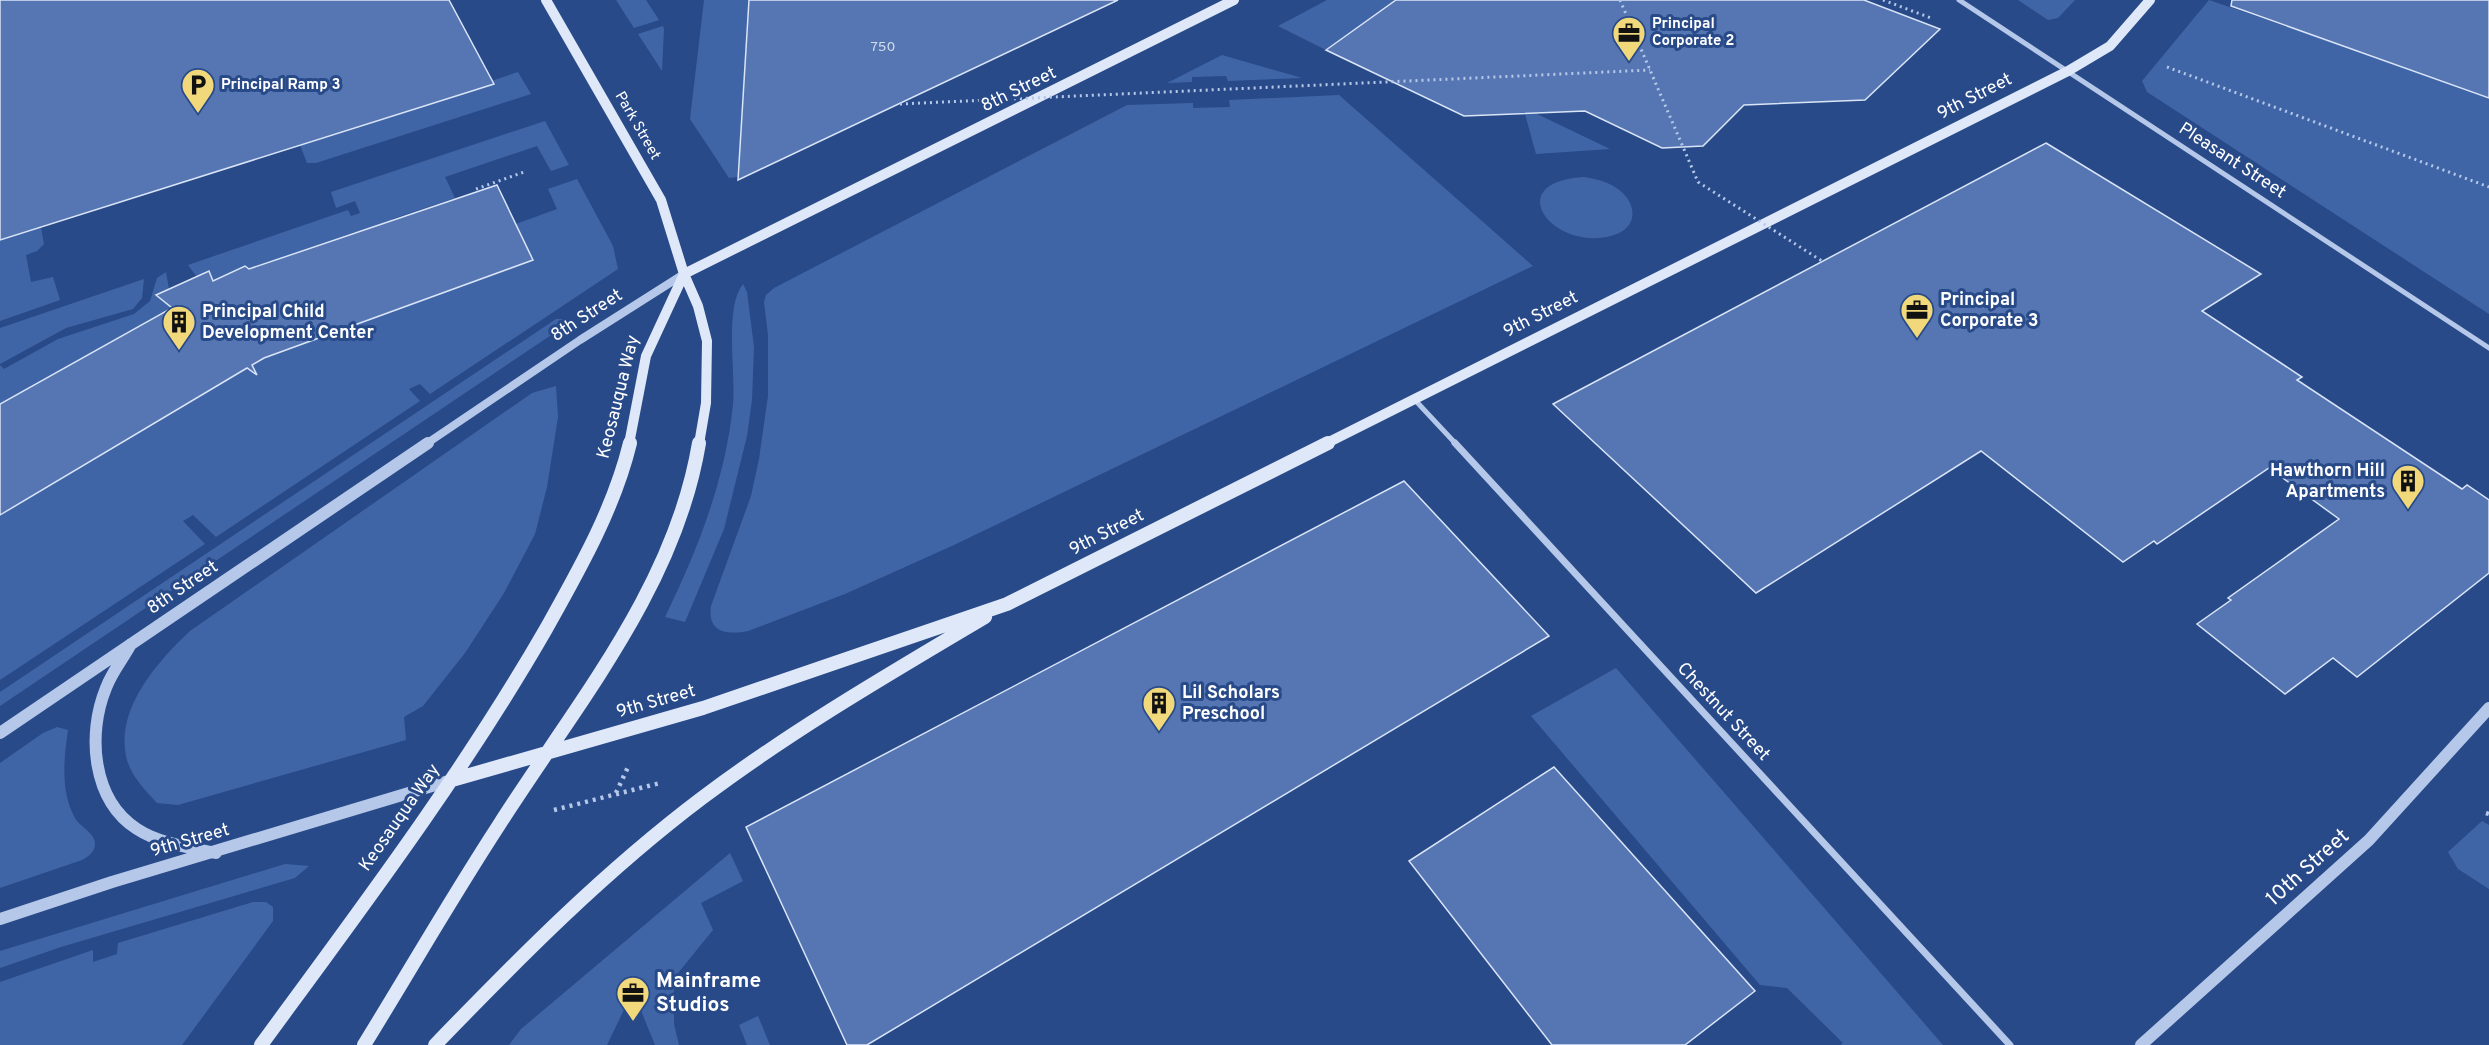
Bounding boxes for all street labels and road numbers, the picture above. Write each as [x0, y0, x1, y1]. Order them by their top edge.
street label: 8th Street [978, 62, 1060, 118]
street label: 9th Street [1934, 68, 2016, 126]
street label: Park Street [610, 88, 664, 164]
street label: Pleasant Street [2174, 118, 2290, 204]
street label: 8th Street [547, 284, 627, 348]
street label: 9th Street [1500, 286, 1582, 344]
street label: Keosauqua Way [593, 333, 645, 461]
street label: 9th Street [1066, 504, 1148, 562]
street label: 8th Street [143, 556, 223, 620]
street label: Chestnut Street [1671, 658, 1775, 766]
street label: 9th Street [614, 680, 698, 724]
street label: Keosauqua Way [354, 760, 446, 876]
street label: 9th Street [148, 819, 232, 863]
street label: 10th Street [2261, 823, 2355, 913]

